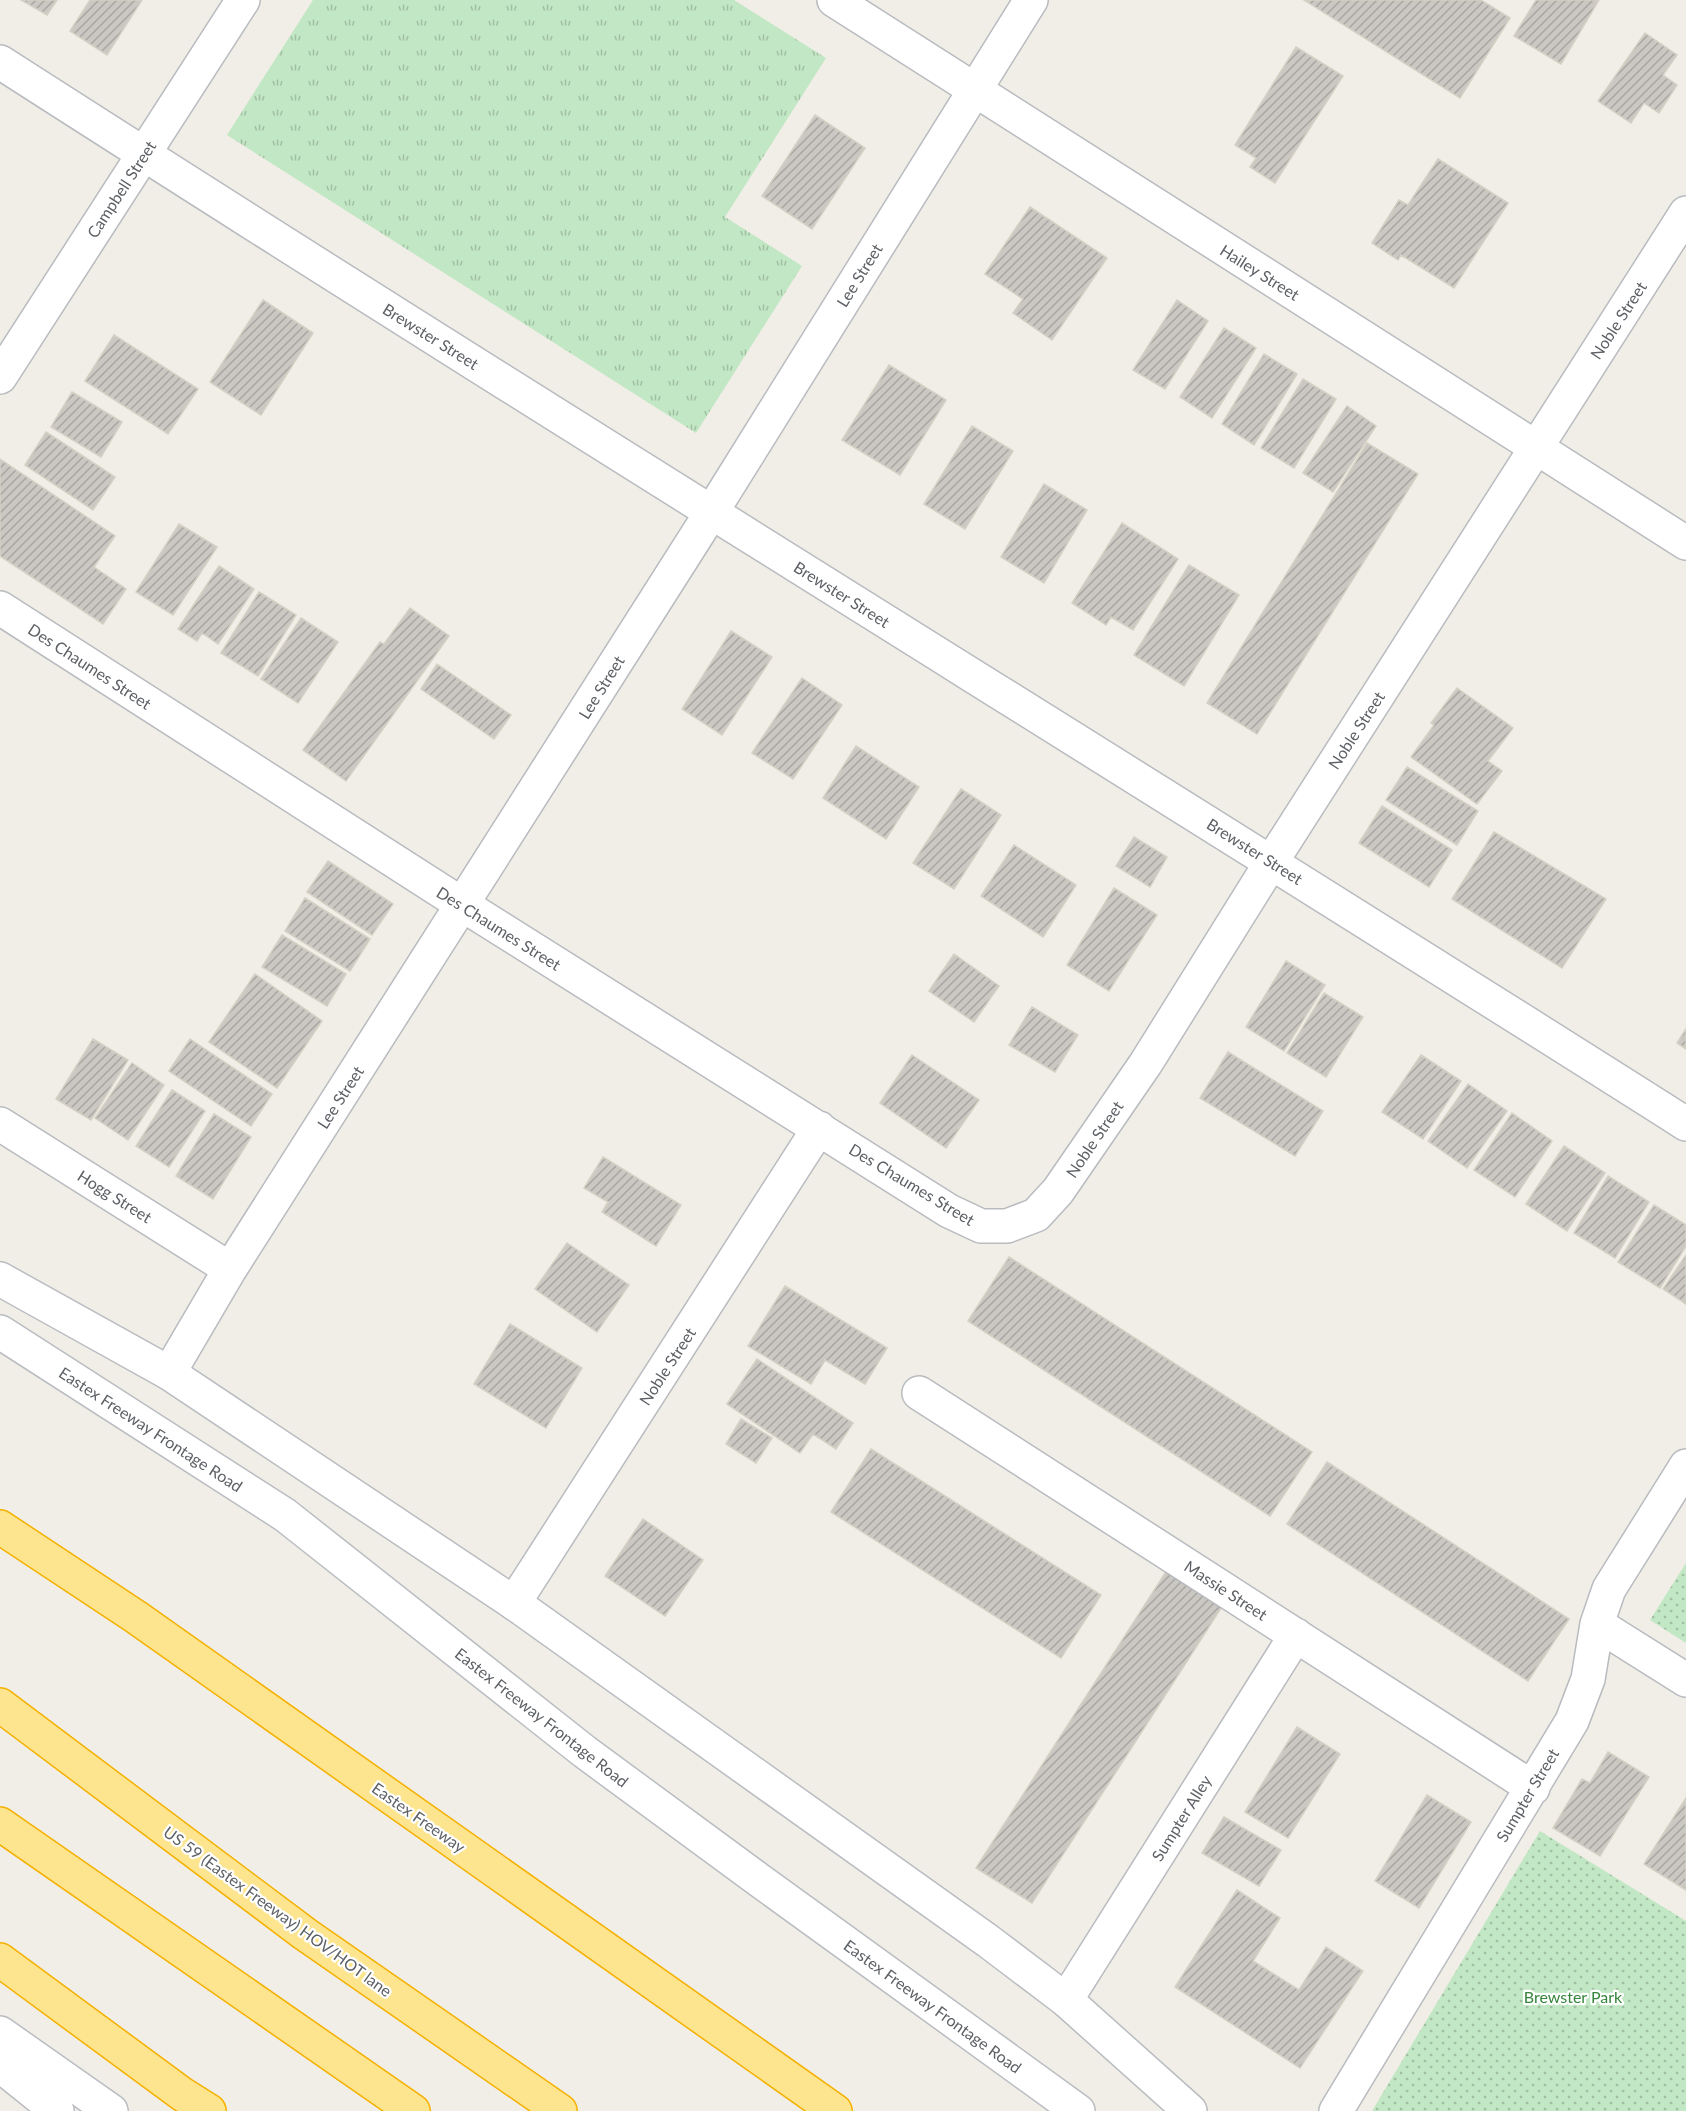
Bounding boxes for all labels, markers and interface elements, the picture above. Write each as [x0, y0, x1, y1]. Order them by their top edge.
street label: Campbell Street [83, 137, 160, 241]
street label: Lee Street [832, 240, 886, 310]
street label: Hailey Street [1217, 240, 1303, 304]
street label: Noble Street [1586, 278, 1650, 362]
street label: Brewster Street [380, 299, 483, 373]
street label: Brewster Street [791, 557, 894, 631]
street label: Des Chaumes Street [25, 619, 155, 713]
street label: Lee Street [574, 652, 628, 722]
street label: Noble Street [1324, 688, 1388, 772]
street label: Brewster Street [1204, 814, 1307, 888]
street label: Des Chaumes Street [433, 882, 565, 974]
street label: Lee Street [313, 1062, 367, 1132]
street label: Noble Street [1061, 1097, 1127, 1181]
street label: Des Chaumes Street [846, 1139, 978, 1229]
street label: Hogg Street [74, 1166, 156, 1226]
street label: Noble Street [635, 1324, 699, 1408]
street label: Eastex Freeway Frontage Road [56, 1363, 246, 1495]
street label: Massie Street [1181, 1556, 1271, 1624]
street label: Eastex Freeway Frontage Road [452, 1643, 632, 1791]
street label: Sumpter Street [1492, 1745, 1562, 1845]
street label: Sumpter Alley [1147, 1771, 1215, 1864]
street label: Eastex Freeway [369, 1778, 470, 1857]
street label: US 59 (Eastex Freeway) HOV/HOT lane [160, 1822, 396, 2000]
street label: Eastex Freeway Frontage Road [841, 1935, 1025, 2077]
park label: Brewster Park [1524, 1987, 1623, 2006]

